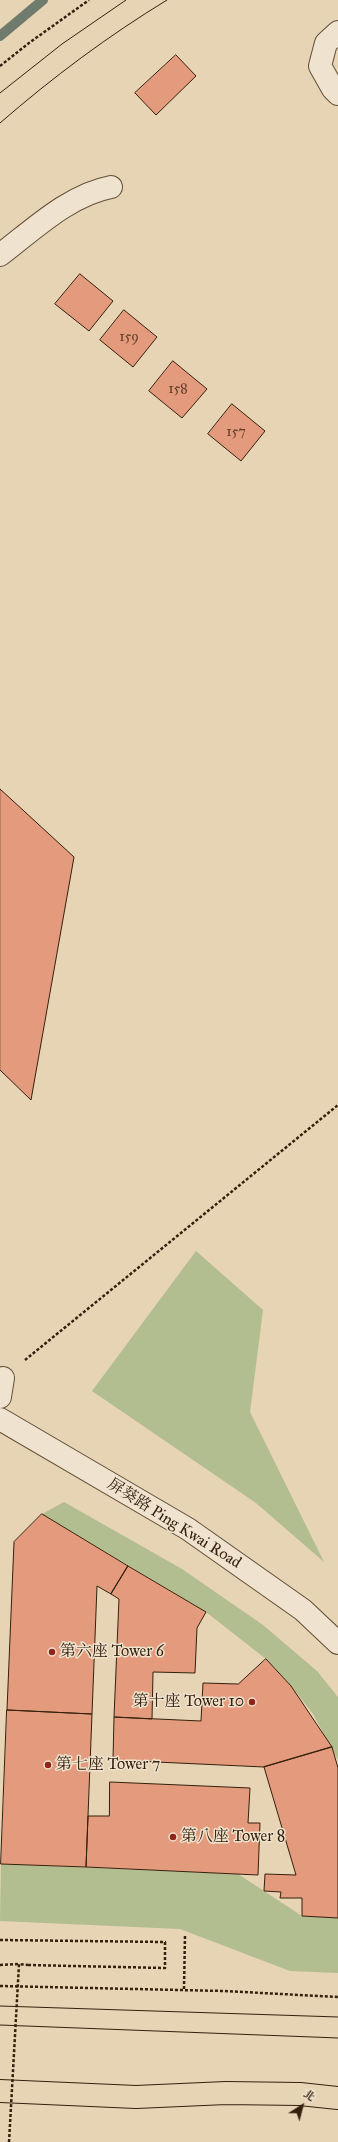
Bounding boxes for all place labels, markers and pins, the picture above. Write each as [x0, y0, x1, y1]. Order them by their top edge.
place label: 第六座 Tower 6 [60, 1642, 164, 1662]
marker: 第六座 Tower 6 [47, 1647, 57, 1657]
place label: 第十座 Tower 10 [133, 1692, 244, 1712]
marker: 第十座 Tower 10 [247, 1697, 257, 1707]
place label: 第七座 Tower 7 [56, 1755, 160, 1775]
marker: 第七座 Tower 7 [43, 1760, 53, 1770]
place label: 第八座 Tower 8 [181, 1827, 285, 1847]
marker: 第八座 Tower 8 [168, 1832, 178, 1842]

